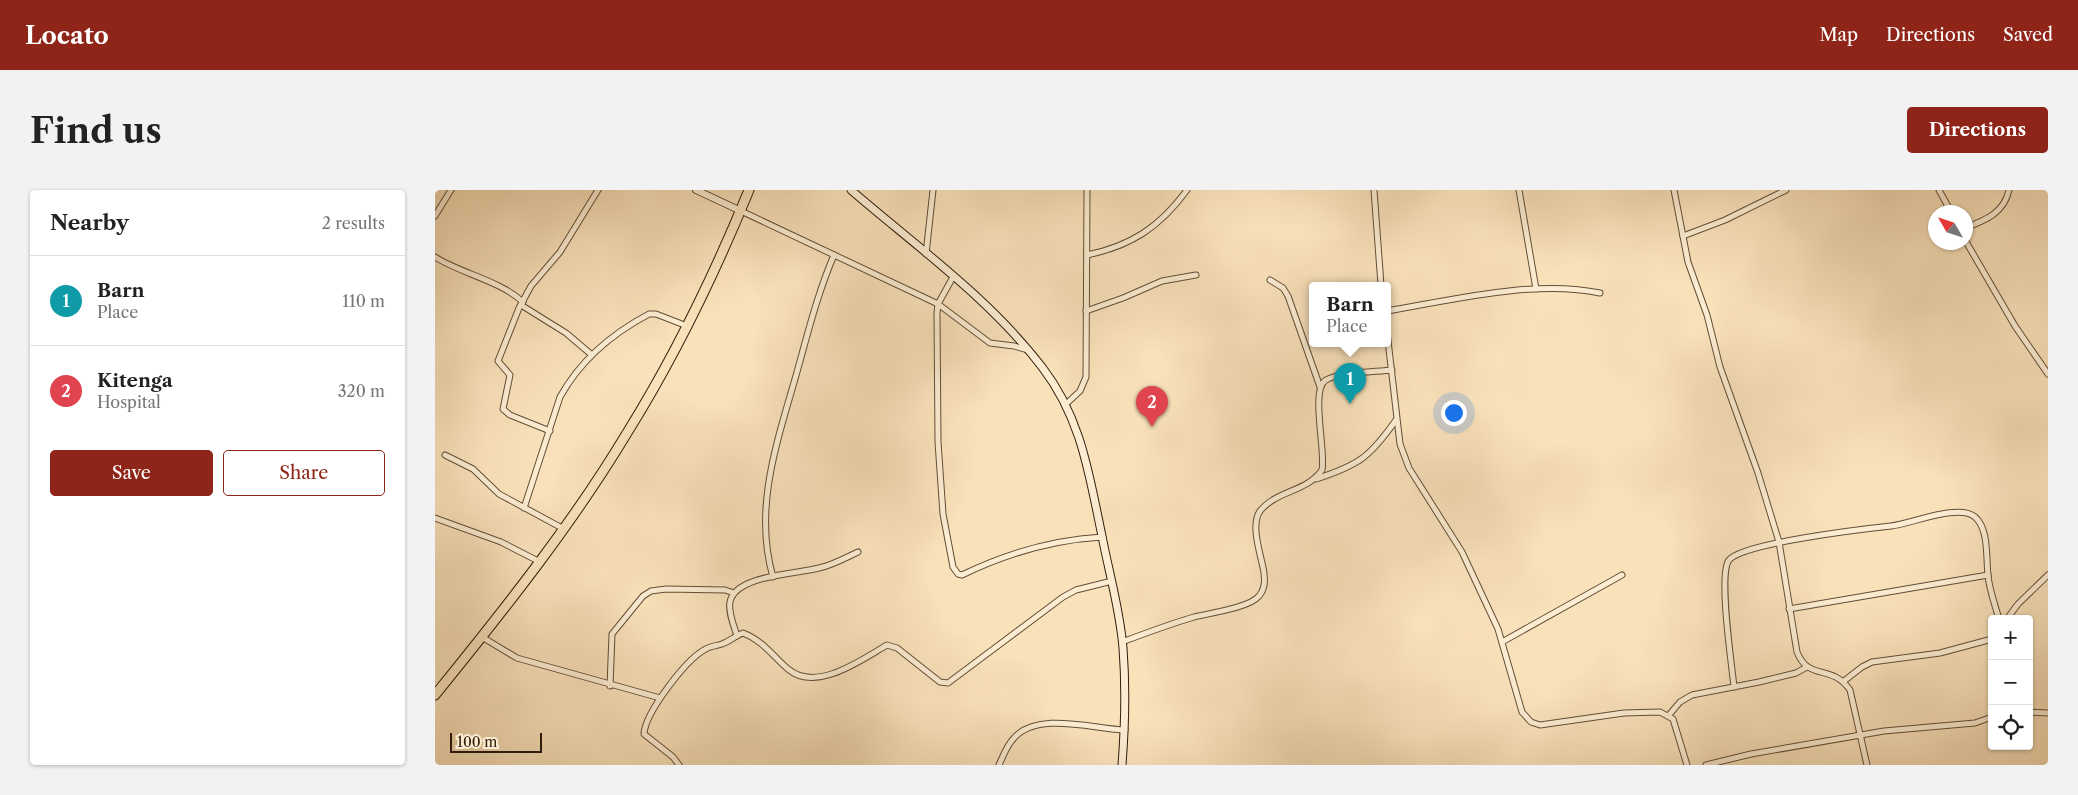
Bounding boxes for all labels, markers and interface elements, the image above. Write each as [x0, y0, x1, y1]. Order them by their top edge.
text: Locato [25, 21, 109, 50]
text: Map [1819, 24, 1858, 46]
text: Directions [1886, 24, 1975, 46]
text: Saved [2003, 24, 2053, 46]
button: Directions [1907, 107, 2048, 153]
text: Find us [30, 109, 162, 152]
north arrow [1928, 205, 1973, 250]
text: Nearby [50, 210, 129, 235]
text: 2 results [322, 213, 385, 233]
text: Barn [97, 279, 144, 302]
popup [1309, 282, 1391, 347]
text: 1 [62, 291, 70, 311]
text: 110 m [342, 291, 385, 311]
text: Barn [1326, 293, 1374, 316]
text: Place [97, 302, 138, 322]
text: Place [1326, 316, 1367, 336]
pin: 1 [1334, 363, 1366, 404]
text: Kitenga [97, 369, 173, 392]
text: 2 [61, 381, 71, 401]
text: 320 m [338, 381, 385, 401]
pin: 2 [1136, 386, 1168, 427]
text: Hospital [97, 392, 161, 412]
your location [1441, 400, 1467, 426]
button: Save [50, 450, 213, 496]
button: Share [223, 450, 385, 496]
map controls [1988, 615, 2033, 750]
button: + [1988, 615, 2033, 660]
button: − [1988, 660, 2033, 705]
button: locate [1988, 705, 2033, 750]
scale bar [450, 730, 543, 753]
text: 100 m [457, 733, 497, 751]

